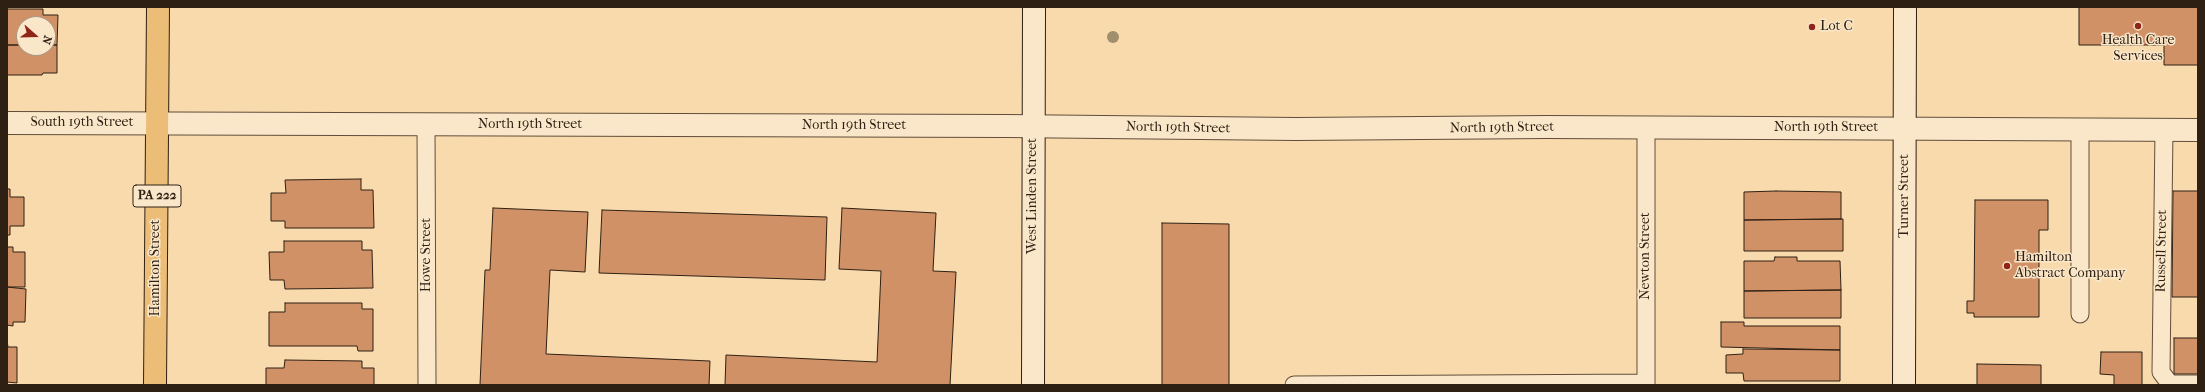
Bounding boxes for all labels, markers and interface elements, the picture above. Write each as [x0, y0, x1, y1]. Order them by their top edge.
north arrow [16, 16, 56, 56]
place label: Lot C [1820, 19, 1853, 35]
marker: Health Care Services [2133, 21, 2143, 31]
marker: Lot C [1807, 22, 1817, 32]
place label: Health Care Services [2102, 33, 2174, 66]
text: N [39, 34, 54, 46]
street label: South 19th Street [30, 115, 134, 131]
street label: North 19th Street [478, 117, 582, 133]
street label: North 19th Street [802, 118, 906, 134]
street label: North 19th Street [1126, 119, 1230, 137]
street label: North 19th Street [1450, 119, 1554, 137]
street label: North 19th Street [1774, 120, 1878, 136]
street label: West Linden Street [1025, 138, 1041, 254]
street label: Turner Street [1897, 154, 1913, 238]
road number: PA 222 [133, 185, 181, 207]
street label: Russell Street [2153, 209, 2171, 293]
street label: Newton Street [1638, 212, 1654, 300]
street label: Howe Street [419, 218, 435, 292]
street label: Hamilton Street [148, 219, 164, 317]
place label: Hamilton Abstract Company [2015, 250, 2125, 282]
marker: Hamilton Abstract Company [2002, 261, 2012, 271]

